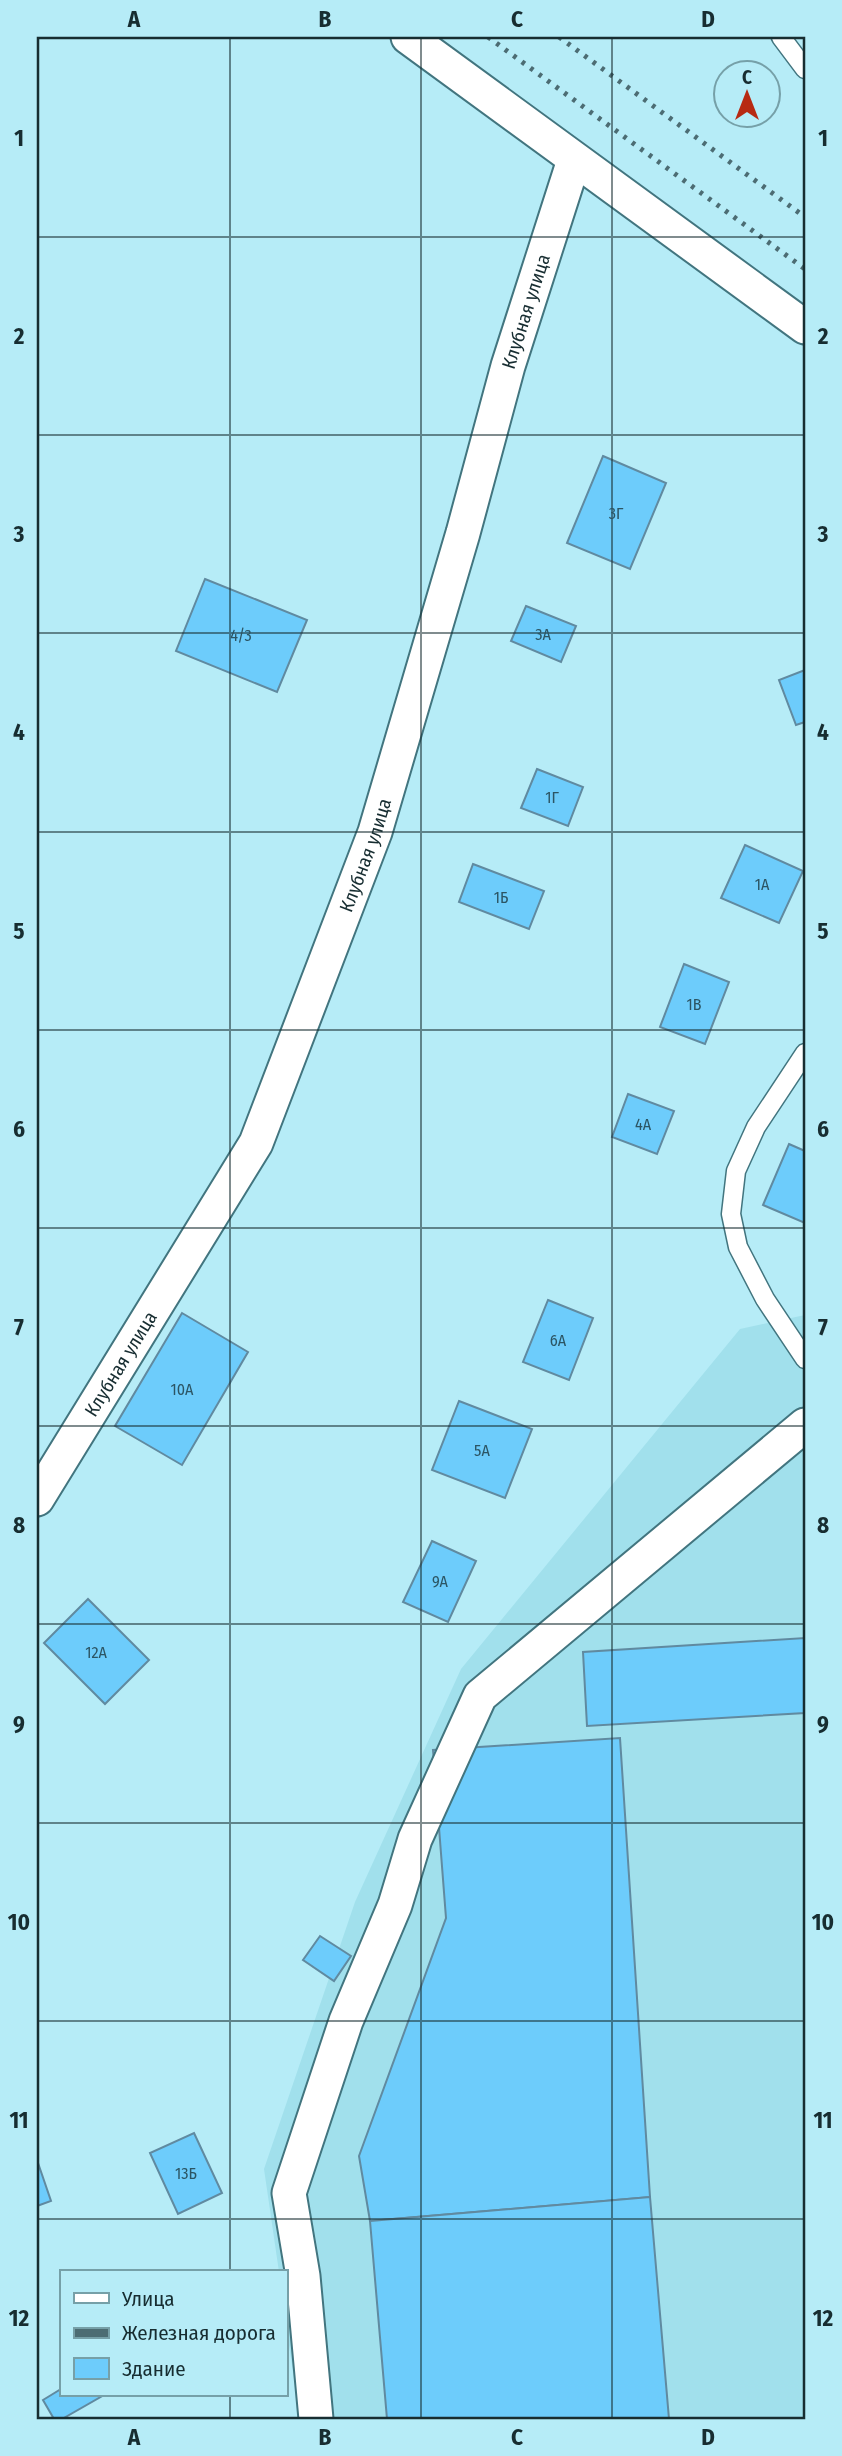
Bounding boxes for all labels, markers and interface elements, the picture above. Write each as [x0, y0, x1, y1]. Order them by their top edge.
text: A [127, 5, 141, 33]
text: B [319, 5, 332, 33]
text: C [511, 5, 523, 33]
text: D [701, 5, 715, 33]
north arrow [712, 60, 782, 130]
text: С [742, 66, 752, 89]
text: 1 [14, 124, 24, 152]
text: 1 [818, 124, 828, 152]
street label: Клубная улица [497, 251, 555, 372]
text: 2 [13, 322, 25, 350]
text: 2 [817, 322, 829, 350]
house number: 3Г [609, 504, 624, 523]
text: 3 [13, 520, 25, 548]
text: 3 [817, 520, 829, 548]
house number: 3А [535, 625, 551, 644]
house number: 4/3 [230, 626, 252, 645]
text: 4 [13, 718, 25, 746]
text: 4 [817, 718, 829, 746]
house number: 1Г [545, 788, 559, 807]
street label: Клубная улица [334, 796, 396, 915]
house number: 1А [755, 875, 770, 894]
house number: 1Б [494, 888, 508, 907]
text: 5 [13, 917, 25, 945]
text: 5 [817, 917, 829, 945]
house number: 1В [687, 995, 702, 1014]
text: 6 [13, 1115, 25, 1143]
house number: 4А [635, 1115, 652, 1134]
text: 6 [817, 1115, 829, 1143]
street label: Клубная улица [80, 1307, 162, 1421]
text: 7 [14, 1313, 24, 1341]
text: 7 [818, 1313, 828, 1341]
house number: 6А [550, 1331, 567, 1350]
house number: 10А [171, 1380, 194, 1399]
house number: 5А [474, 1441, 490, 1460]
text: 8 [13, 1511, 25, 1539]
text: 8 [817, 1511, 829, 1539]
house number: 9А [432, 1572, 449, 1591]
house number: 12А [85, 1643, 107, 1662]
text: 9 [13, 1710, 25, 1738]
text: 9 [817, 1710, 829, 1738]
text: 10 [8, 1908, 30, 1936]
text: 10 [812, 1908, 834, 1936]
text: 11 [9, 2106, 29, 2134]
text: 11 [813, 2106, 833, 2134]
house number: 13Б [175, 2164, 197, 2183]
legend [60, 2270, 287, 2396]
text: Улица [121, 2286, 175, 2312]
text: 12 [9, 2304, 30, 2332]
text: 12 [813, 2304, 834, 2332]
text: Железная дорога [122, 2320, 276, 2346]
text: Здание [122, 2356, 186, 2382]
text: A [127, 2423, 141, 2451]
text: B [319, 2423, 332, 2451]
text: C [511, 2423, 523, 2451]
text: D [701, 2423, 715, 2451]

